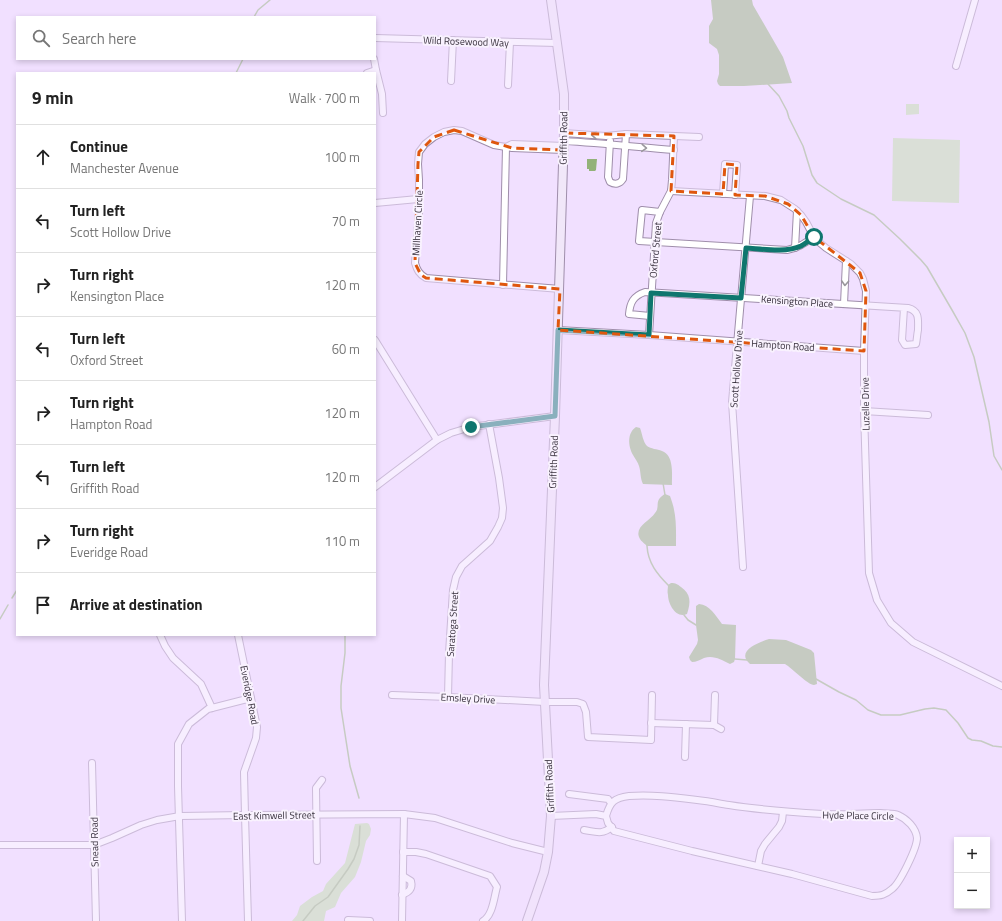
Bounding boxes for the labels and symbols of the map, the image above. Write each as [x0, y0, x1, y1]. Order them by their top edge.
street label: Wild Rosewood Way [423, 33, 509, 51]
street label: Griffith Road [556, 111, 571, 165]
one-way arrow [591, 131, 597, 140]
one-way arrow [641, 143, 647, 152]
street label: Millhaven Circle [408, 190, 427, 256]
street label: Oxford Street [646, 221, 665, 279]
route start [805, 228, 823, 246]
one-way arrow [841, 280, 850, 286]
street label: Kensington Place [760, 291, 834, 312]
street label: Scott Hollow Drive [726, 330, 747, 408]
street label: Hampton Road [751, 336, 815, 355]
street label: Luzelle Drive [858, 377, 873, 431]
route end [462, 418, 480, 436]
street label: Griffith Road [545, 435, 562, 489]
street label: Saratoga Street [443, 590, 462, 657]
street label: Everidge Road [236, 664, 263, 726]
street label: Emsley Drive [440, 690, 496, 707]
street label: Griffith Road [541, 759, 558, 813]
street label: East Kimwell Street [233, 807, 316, 824]
street label: Hyde Place Circle [822, 807, 894, 824]
street label: Snead Road [87, 817, 102, 867]

